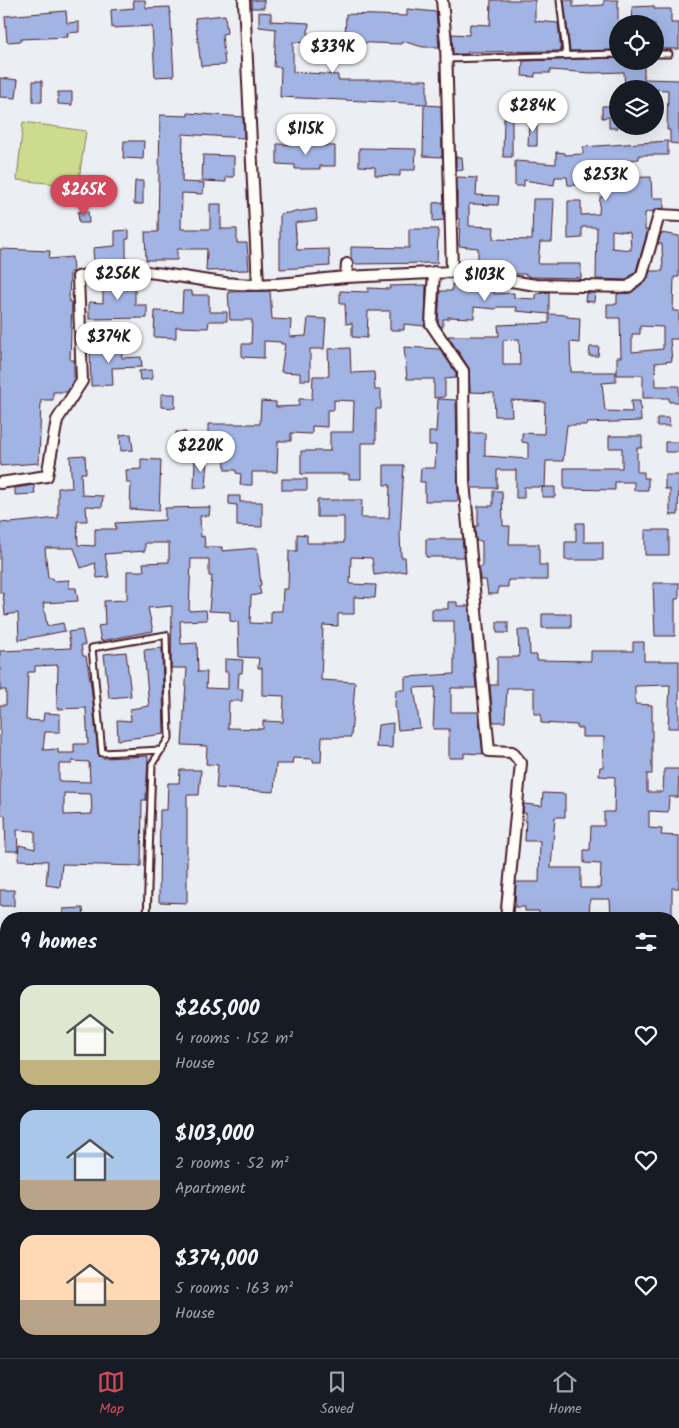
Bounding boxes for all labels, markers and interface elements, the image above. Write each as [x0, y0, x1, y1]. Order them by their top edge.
map controls [609, 15, 664, 135]
button: locate [609, 15, 664, 70]
pin: $339K [298, 32, 368, 74]
text: $339K [311, 35, 355, 60]
button: layers [609, 80, 664, 135]
pin: $284K [498, 90, 568, 133]
text: $284K [510, 94, 556, 119]
pin: $115K [271, 114, 341, 156]
text: $115K [288, 117, 324, 142]
pin: $253K [571, 160, 641, 202]
text: $253K [583, 163, 629, 188]
pin: $265K [49, 174, 119, 217]
text: $265K [61, 178, 107, 203]
pin: $256K [83, 258, 153, 301]
pin: $103K [450, 260, 520, 302]
text: $256K [95, 262, 141, 287]
text: $103K [465, 263, 505, 288]
pin: $374K [74, 322, 144, 364]
text: $374K [87, 325, 131, 350]
pin: $220K [166, 430, 236, 473]
text: $220K [178, 434, 224, 459]
text: 9 homes [20, 926, 97, 959]
icon: filters [632, 928, 660, 956]
text: $265,000 [175, 993, 260, 1026]
icon: home [60, 1005, 120, 1065]
icon: heart [632, 1021, 660, 1049]
text: 4 rooms · 152 m² [175, 1026, 293, 1051]
text: House [175, 1051, 215, 1076]
text: $103,000 [175, 1118, 254, 1151]
icon: home [60, 1130, 120, 1190]
icon: heart [632, 1146, 660, 1174]
text: 2 rooms · 52 m² [175, 1151, 289, 1176]
text: Apartment [175, 1176, 246, 1201]
text: $374,000 [175, 1243, 258, 1276]
icon: home [60, 1255, 120, 1315]
icon: heart [632, 1271, 660, 1299]
text: 5 rooms · 163 m² [175, 1276, 293, 1301]
text: House [175, 1301, 215, 1326]
tab: Map [97, 1368, 125, 1420]
tab: Saved [320, 1368, 354, 1420]
tab: Home [548, 1368, 582, 1420]

